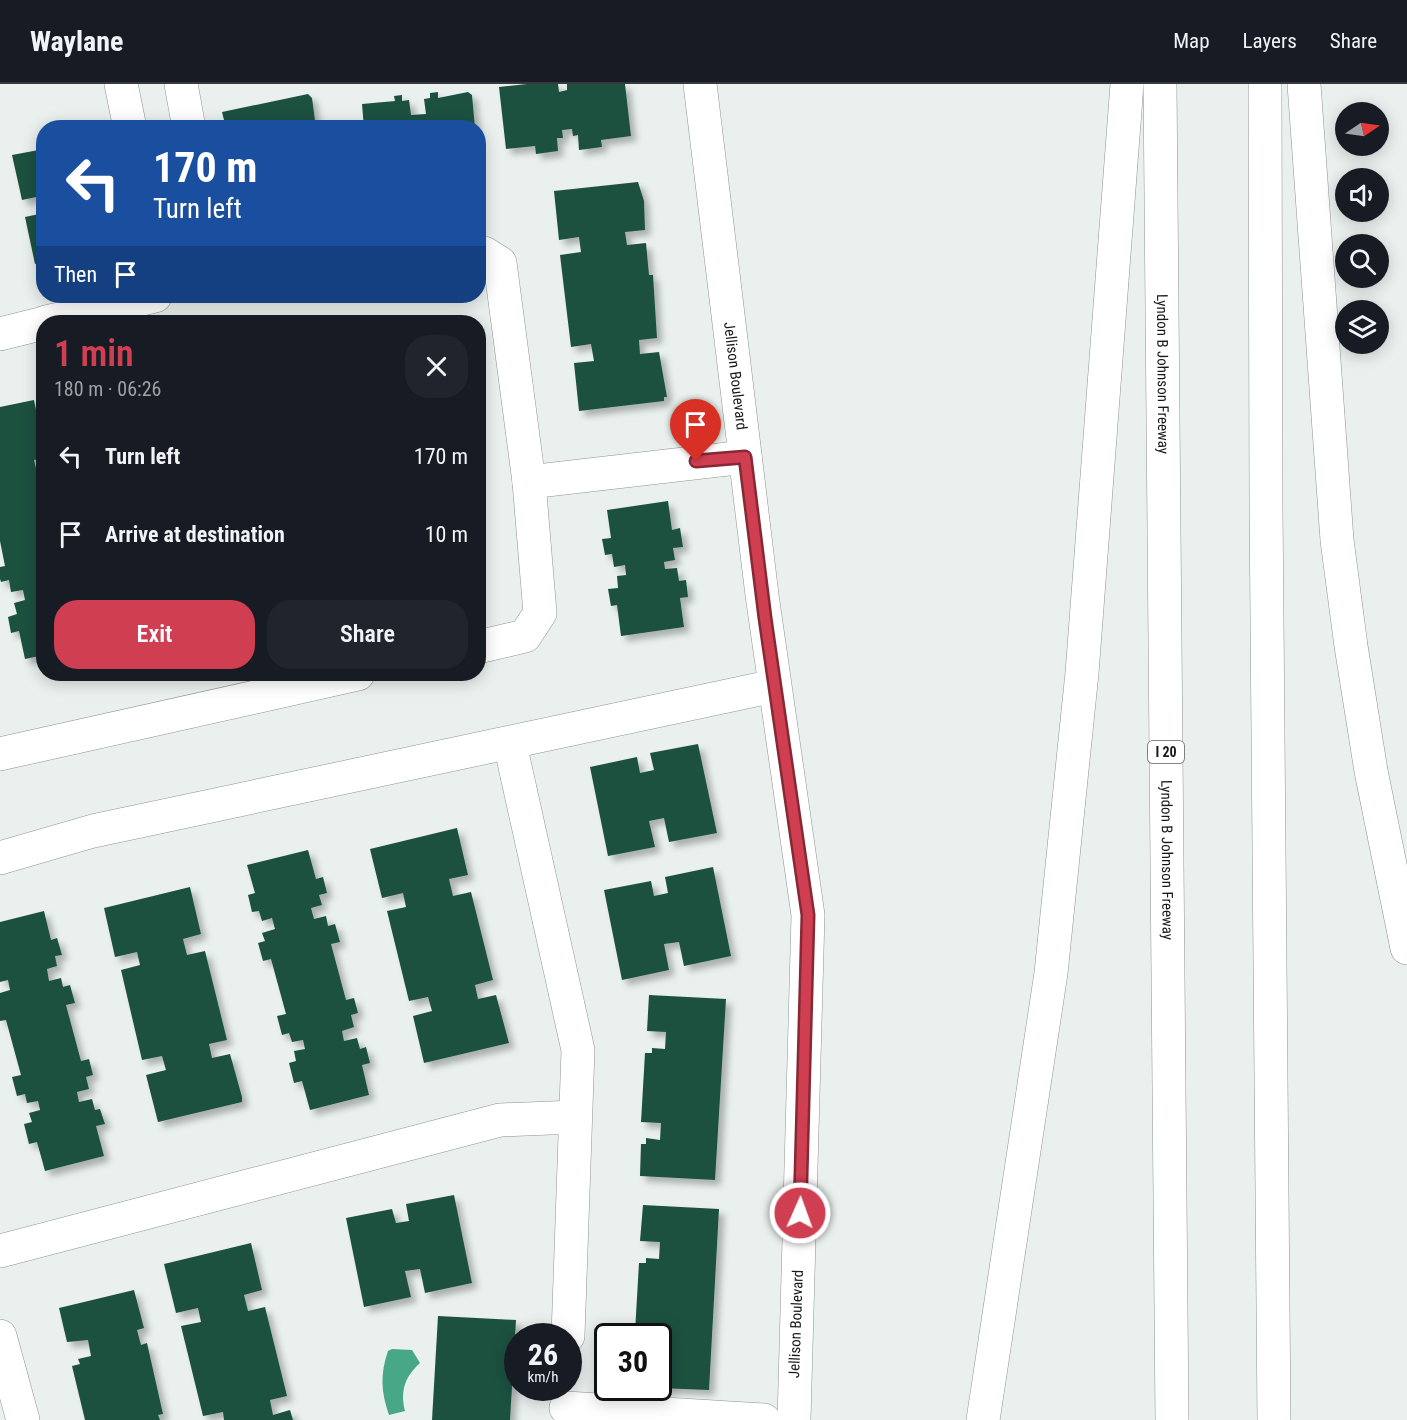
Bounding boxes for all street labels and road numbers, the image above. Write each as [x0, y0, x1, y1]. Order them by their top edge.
street label: Lyndon B Johnson Freeway [1153, 294, 1172, 454]
street label: Jellison Boulevard [720, 321, 751, 431]
road number: I 20 [1148, 741, 1184, 763]
street label: Lyndon B Johnson Freeway [1157, 780, 1177, 940]
street label: Jellison Boulevard [785, 1270, 807, 1378]

